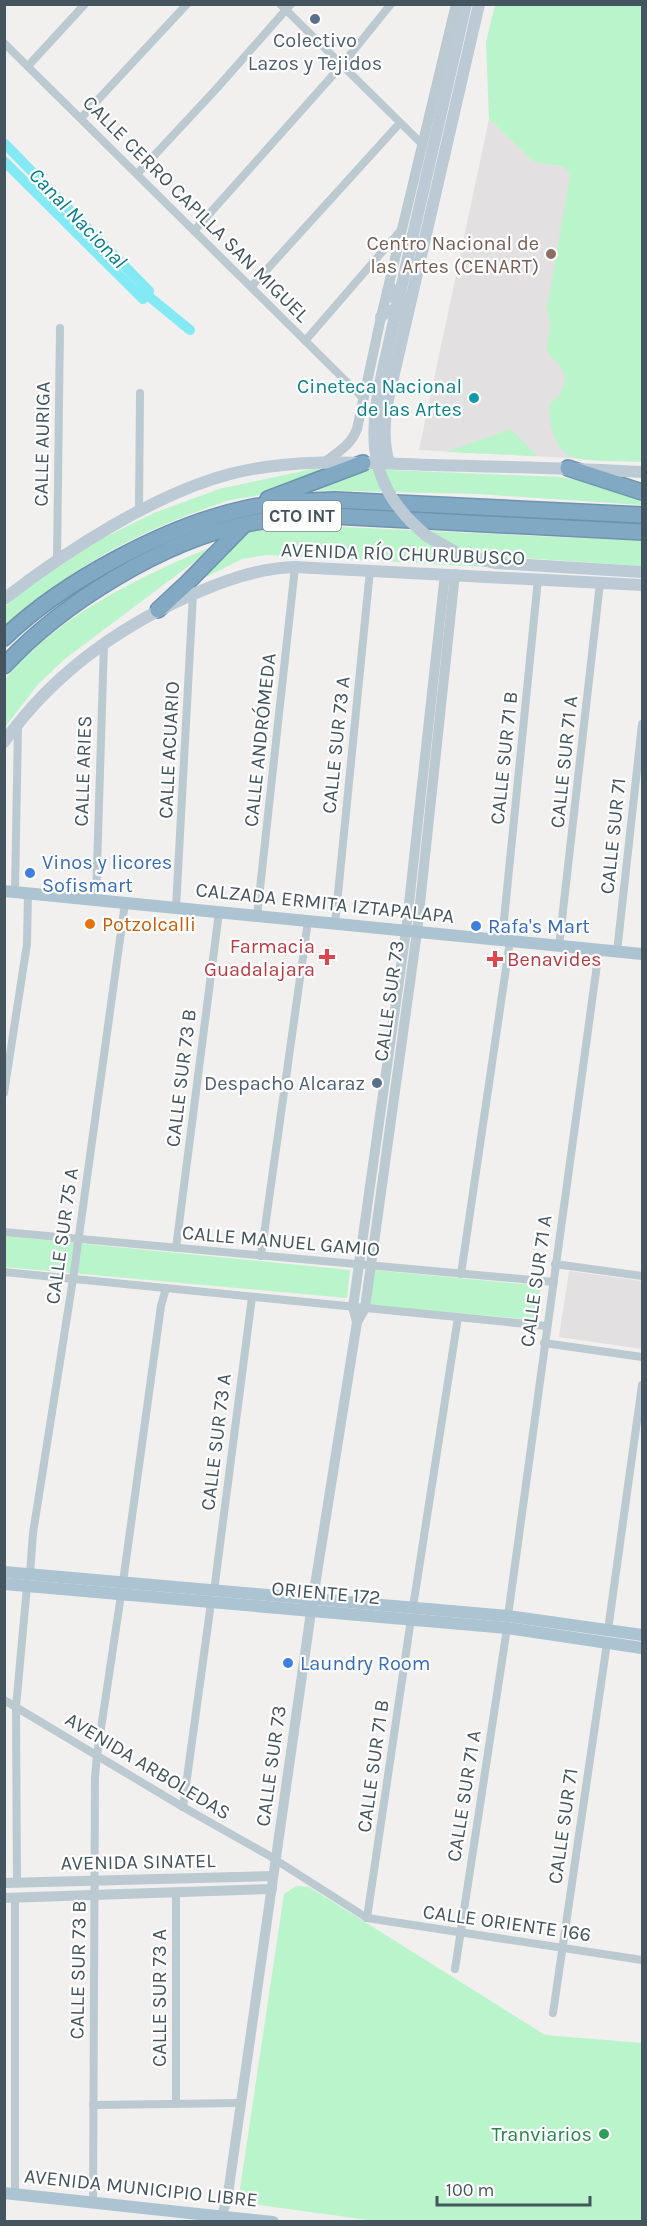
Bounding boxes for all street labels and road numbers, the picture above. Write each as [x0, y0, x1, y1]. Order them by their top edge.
street label: CALLE CERRO CAPILLA SAN MIGUEL [78, 91, 314, 327]
street label: CALLE AURIGA [29, 381, 55, 507]
road number: CTO INT [263, 501, 341, 531]
street label: AVENIDA RÍO CHURUBUSCO [280, 537, 526, 570]
street label: CALLE ANDRÓMEDA [238, 652, 281, 828]
street label: CALLE SUR 73 A [317, 675, 355, 815]
street label: CALLE ACUARIO [154, 681, 184, 819]
street label: CALLE SUR 71 B [486, 690, 522, 826]
street label: CALLE SUR 71 A [546, 695, 582, 829]
street label: CALLE ARIES [70, 715, 96, 827]
street label: CALLE SUR 71 [595, 777, 631, 895]
street label: CALZADA ERMITA IZTAPALAPA [195, 878, 455, 928]
street label: CALLE SUR 73 [369, 939, 409, 1063]
street label: CALLE SUR 73 B [161, 1008, 201, 1148]
street label: CALLE SUR 75 A [41, 1166, 83, 1306]
street label: CALLE SUR 71 A [515, 1214, 557, 1348]
street label: CALLE MANUEL GAMIO [181, 1221, 381, 1261]
street label: CALLE SUR 73 A [196, 1372, 236, 1512]
street label: ORIENTE 172 [271, 1577, 381, 1609]
street label: CALLE SUR 71 B [352, 1698, 394, 1834]
street label: CALLE SUR 73 [251, 1704, 291, 1828]
street label: AVENIDA ARBOLEDAS [61, 1708, 235, 1824]
street label: CALLE SUR 71 A [442, 1729, 486, 1863]
street label: CALLE SUR 71 [543, 1767, 583, 1885]
street label: AVENIDA SINATEL [60, 1849, 216, 1875]
street label: CALLE SUR 73 B [65, 1900, 91, 2040]
street label: CALLE ORIENTE 166 [421, 1900, 593, 1946]
street label: CALLE SUR 73 A [148, 1929, 171, 2067]
street label: AVENIDA MUNICIPIO LIBRE [23, 2164, 259, 2212]

